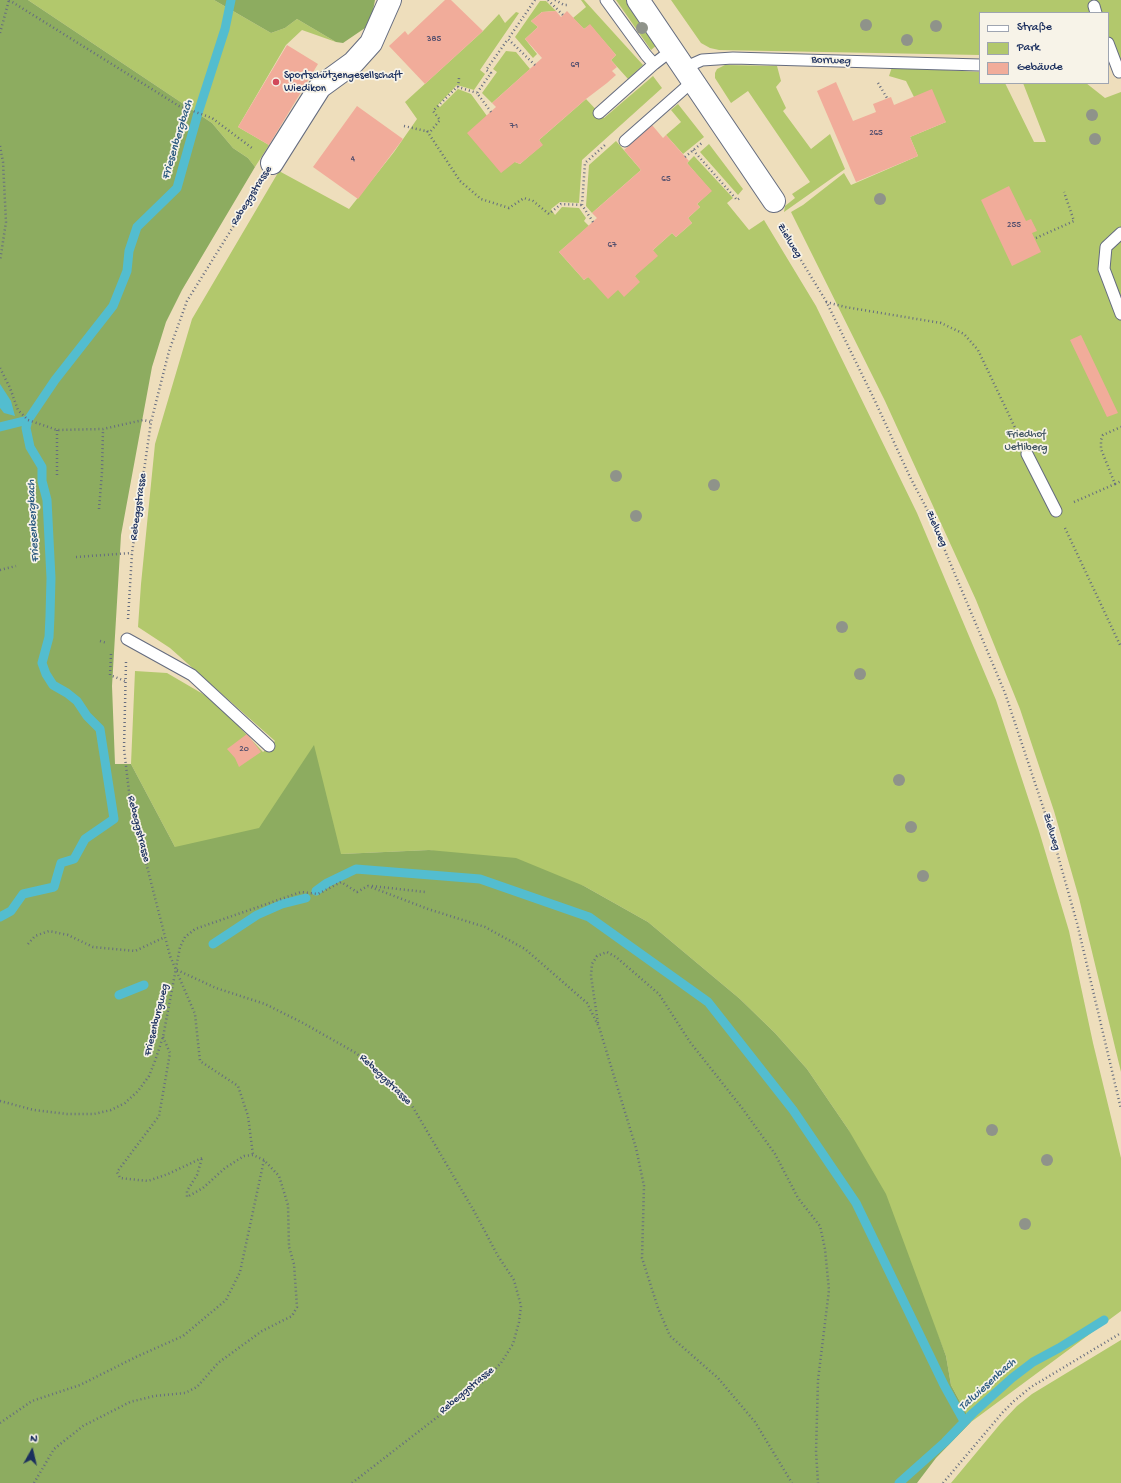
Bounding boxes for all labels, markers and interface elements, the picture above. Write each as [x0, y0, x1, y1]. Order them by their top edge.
legend [979, 12, 1109, 84]
text: Straße [1017, 21, 1052, 35]
house number: 385 [427, 35, 441, 45]
text: Park [1017, 41, 1040, 55]
street label: Borrweg [811, 54, 851, 68]
house number: 69 [570, 61, 580, 71]
text: Gebäude [1017, 61, 1063, 75]
place label: Sportschützengesellschaft Wiedikon [284, 69, 402, 95]
marker: Sportschützengesellschaft Wiedikon [271, 77, 281, 87]
water label: Friesenbergbach [159, 98, 197, 182]
house number: 71 [510, 122, 518, 132]
house number: 265 [869, 129, 883, 139]
house number: 4 [351, 155, 355, 165]
street label: Rebeggstrasse [228, 164, 276, 228]
house number: 65 [661, 175, 671, 185]
street label: Zielweg [774, 221, 804, 261]
house number: 255 [1007, 221, 1021, 231]
house number: 67 [607, 241, 617, 251]
park label: Friedhof Uetliberg [1005, 428, 1047, 454]
street label: Rebeggstrasse [128, 473, 150, 541]
water label: Friesenbergbach [25, 479, 43, 563]
street label: Zielweg [922, 509, 950, 549]
house number: 20 [239, 745, 249, 755]
street label: Rebeggstrasse [123, 795, 153, 863]
street label: Zielweg [1039, 812, 1063, 852]
street label: Friesenburgweg [142, 982, 172, 1058]
street label: Rebeggstrasse [356, 1052, 414, 1108]
water label: Talwiesenbach [956, 1356, 1020, 1414]
street label: Rebeggstrasse [437, 1364, 497, 1418]
north arrow [12, 1431, 52, 1471]
text: N [29, 1433, 38, 1446]

